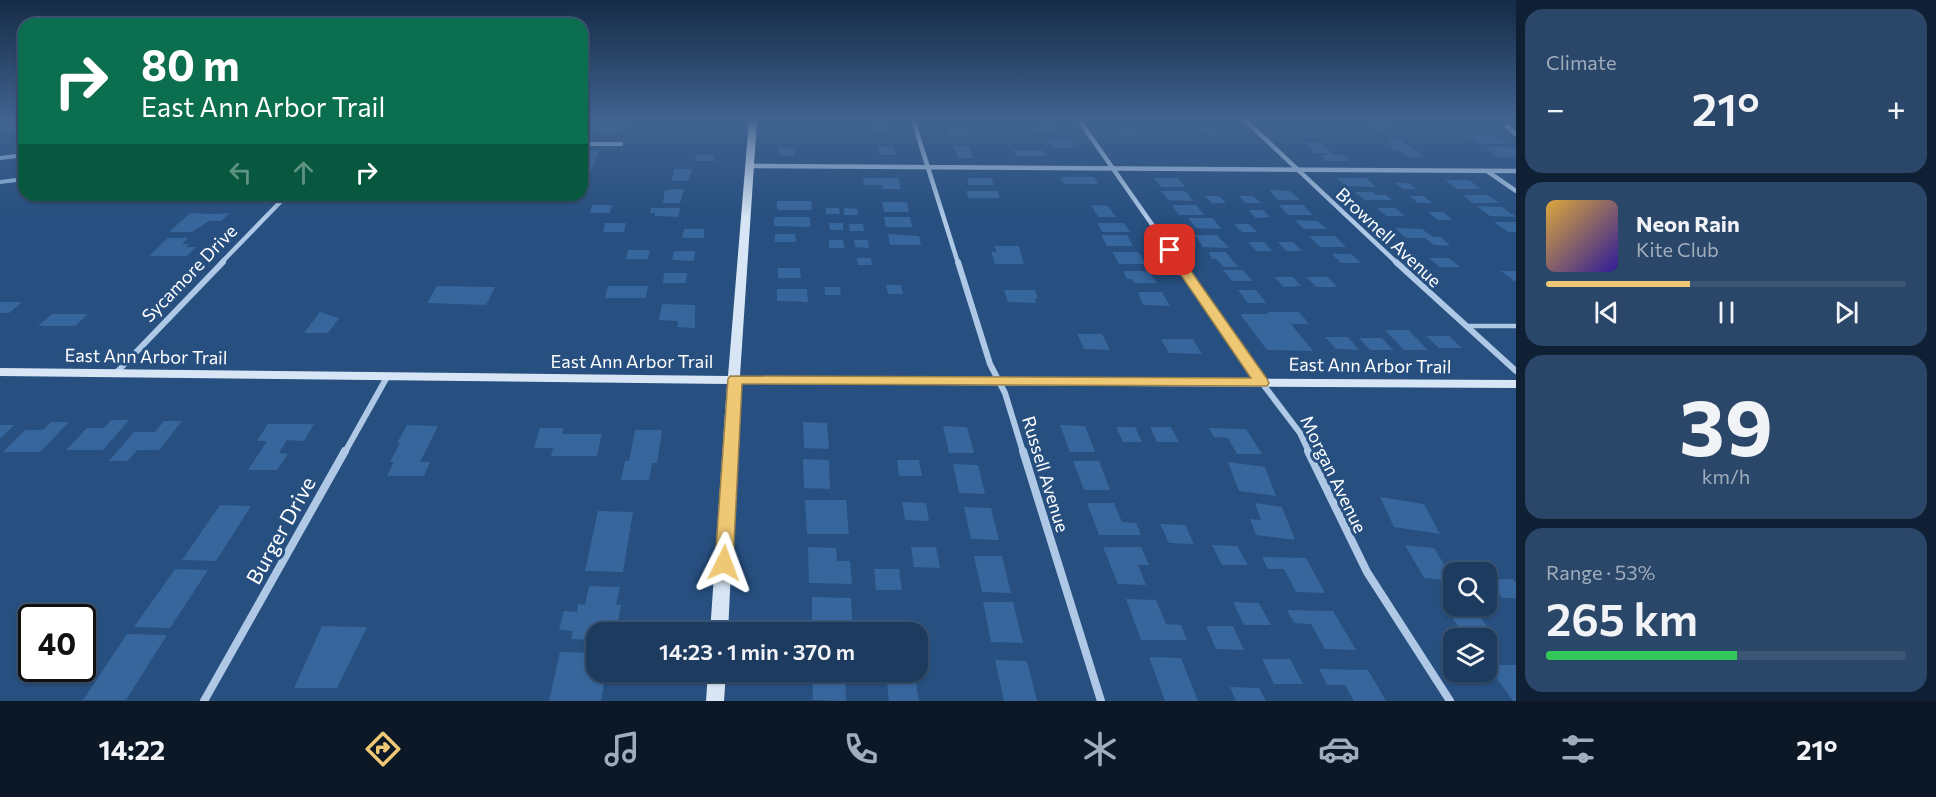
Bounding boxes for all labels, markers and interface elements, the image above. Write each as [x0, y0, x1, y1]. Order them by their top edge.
text: 80 m [141, 38, 240, 90]
icon: right [42, 42, 120, 120]
text: Climate [1546, 50, 1616, 74]
text: 21° [1692, 80, 1760, 135]
text: − [1546, 87, 1565, 128]
text: + [1887, 87, 1906, 128]
text: East Ann Arbor Trail [141, 90, 385, 123]
icon: left [224, 156, 257, 189]
icon: ahead [287, 156, 320, 189]
icon: right [350, 156, 383, 189]
street label: Brownell Avenue [1332, 183, 1446, 291]
text: Neon Rain [1636, 210, 1740, 237]
street label: Sycamore Drive [137, 220, 241, 326]
pin [1144, 224, 1195, 275]
icon: arrive [1153, 233, 1186, 266]
text: Kite Club [1636, 237, 1719, 261]
icon: previous [1590, 296, 1623, 329]
icon: pause [1710, 296, 1743, 329]
icon: next [1830, 296, 1863, 329]
street label: East Ann Arbor Trail [64, 344, 228, 368]
street label: East Ann Arbor Trail [551, 350, 713, 372]
street label: East Ann Arbor Trail [1288, 353, 1452, 377]
text: 39 [1679, 377, 1773, 472]
street label: Morgan Avenue [1296, 412, 1372, 536]
street label: Russell Avenue [1018, 413, 1074, 535]
text: km/h [1702, 464, 1750, 488]
street label: Burger Drive [240, 472, 320, 588]
position arrow [692, 531, 756, 595]
text: Range · 53% [1546, 560, 1655, 584]
map controls [1443, 562, 1497, 682]
button: search [1443, 562, 1497, 616]
text: 265 km [1546, 590, 1698, 645]
speed limit sign: 40 [18, 604, 96, 682]
button: layers [1443, 628, 1497, 682]
text: 14:23 · 1 min · 370 m [659, 638, 855, 665]
icon: directions [362, 728, 404, 770]
icon: music [601, 728, 643, 770]
icon: phone [840, 728, 882, 770]
icon: climate [1079, 728, 1121, 770]
icon: car [1318, 728, 1360, 770]
icon: filters [1557, 728, 1599, 770]
text: 14:22 [99, 733, 165, 766]
text: 21° [1796, 733, 1838, 766]

